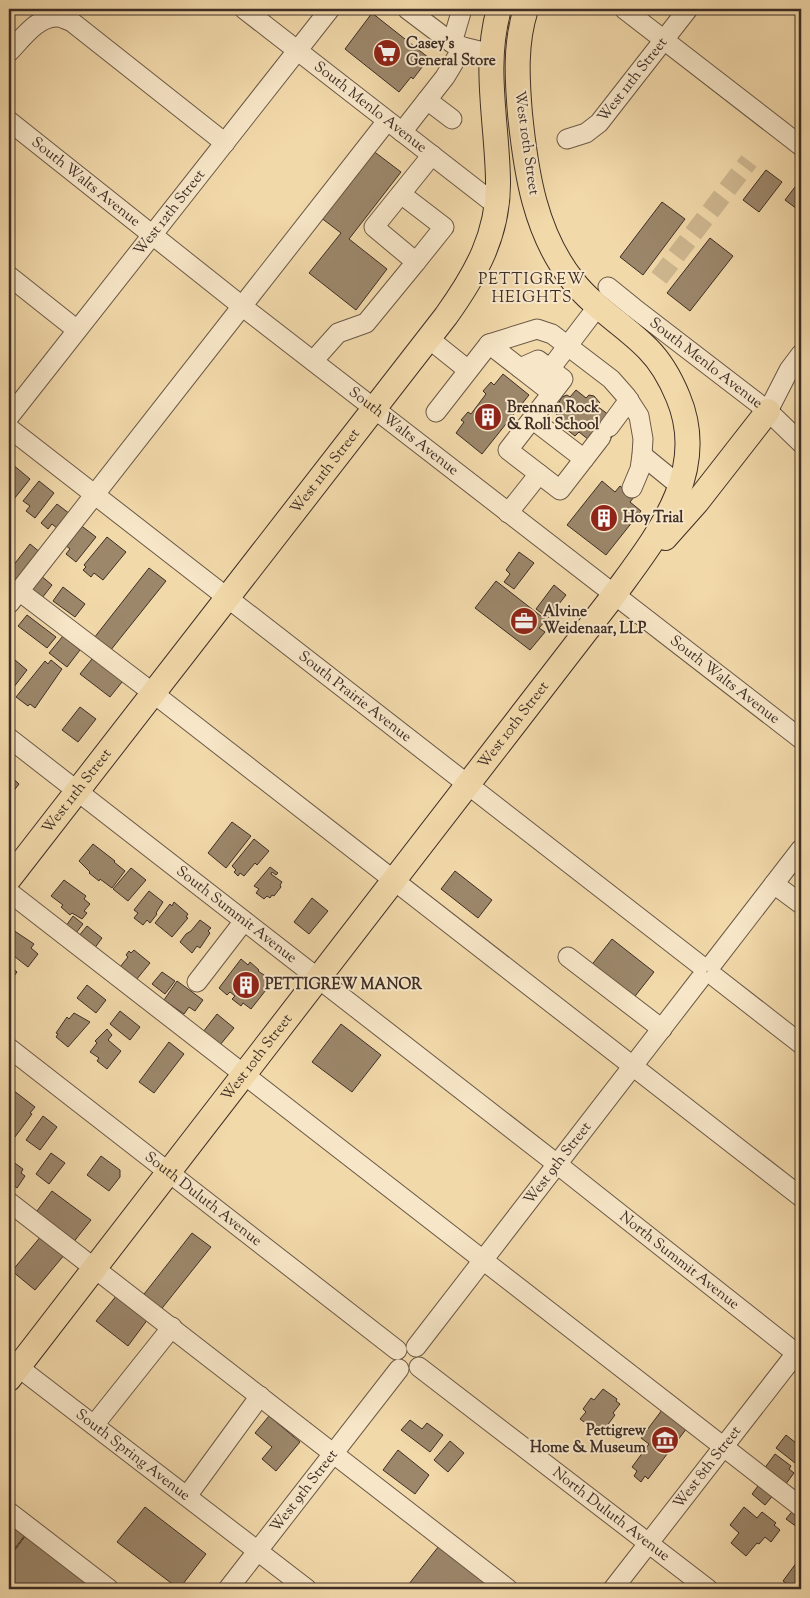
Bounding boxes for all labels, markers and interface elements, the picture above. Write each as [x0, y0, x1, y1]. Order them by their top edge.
street label: West 11th Street [593, 33, 672, 127]
place label: Casey's General Store [406, 34, 496, 72]
supermarket icon: Casey's General Store [372, 38, 402, 68]
street label: South Menlo Avenue [309, 57, 431, 158]
street label: West 10th Street [508, 90, 544, 196]
street label: South Walts Avenue [27, 132, 145, 232]
street label: West 12th Street [129, 165, 210, 260]
district label: PETTIGREW HEIGHTS [478, 269, 586, 310]
street label: South Menlo Avenue [645, 313, 767, 414]
street label: South Walts Avenue [344, 382, 463, 481]
place label: Brennan Rock & Roll School [507, 398, 600, 436]
building icon: Brennan Rock & Roll School [473, 402, 503, 432]
street label: West 11th Street [286, 424, 365, 518]
building icon: Hoy Trial [589, 503, 619, 533]
place label: Hoy Trial [623, 508, 684, 529]
place label: Alvine Weidenaar, LLP [543, 602, 647, 640]
office icon: Alvine Weidenaar, LLP [509, 606, 539, 636]
street label: South Walts Avenue [665, 631, 784, 729]
street label: South Prairie Avenue [294, 646, 416, 747]
street label: West 10th Street [473, 677, 554, 773]
street label: West 11th Street [37, 744, 117, 838]
street label: South Summit Avenue [171, 861, 301, 968]
building icon: PETTIGREW MANOR [231, 970, 261, 1000]
place label: PETTIGREW MANOR [265, 975, 422, 996]
street label: West 10th Street [217, 1010, 297, 1106]
street label: West 9th Street [519, 1117, 596, 1209]
street label: South Duluth Avenue [140, 1147, 266, 1251]
street label: North Summit Avenue [615, 1207, 744, 1315]
street label: South Spring Avenue [71, 1404, 194, 1506]
place label: Pettigrew Home & Museum [530, 1421, 647, 1459]
street label: West 8th Street [669, 1421, 746, 1513]
museum icon: Pettigrew Home & Museum [650, 1425, 680, 1455]
street label: West 9th Street [265, 1445, 343, 1537]
street label: North Duluth Avenue [548, 1462, 674, 1566]

